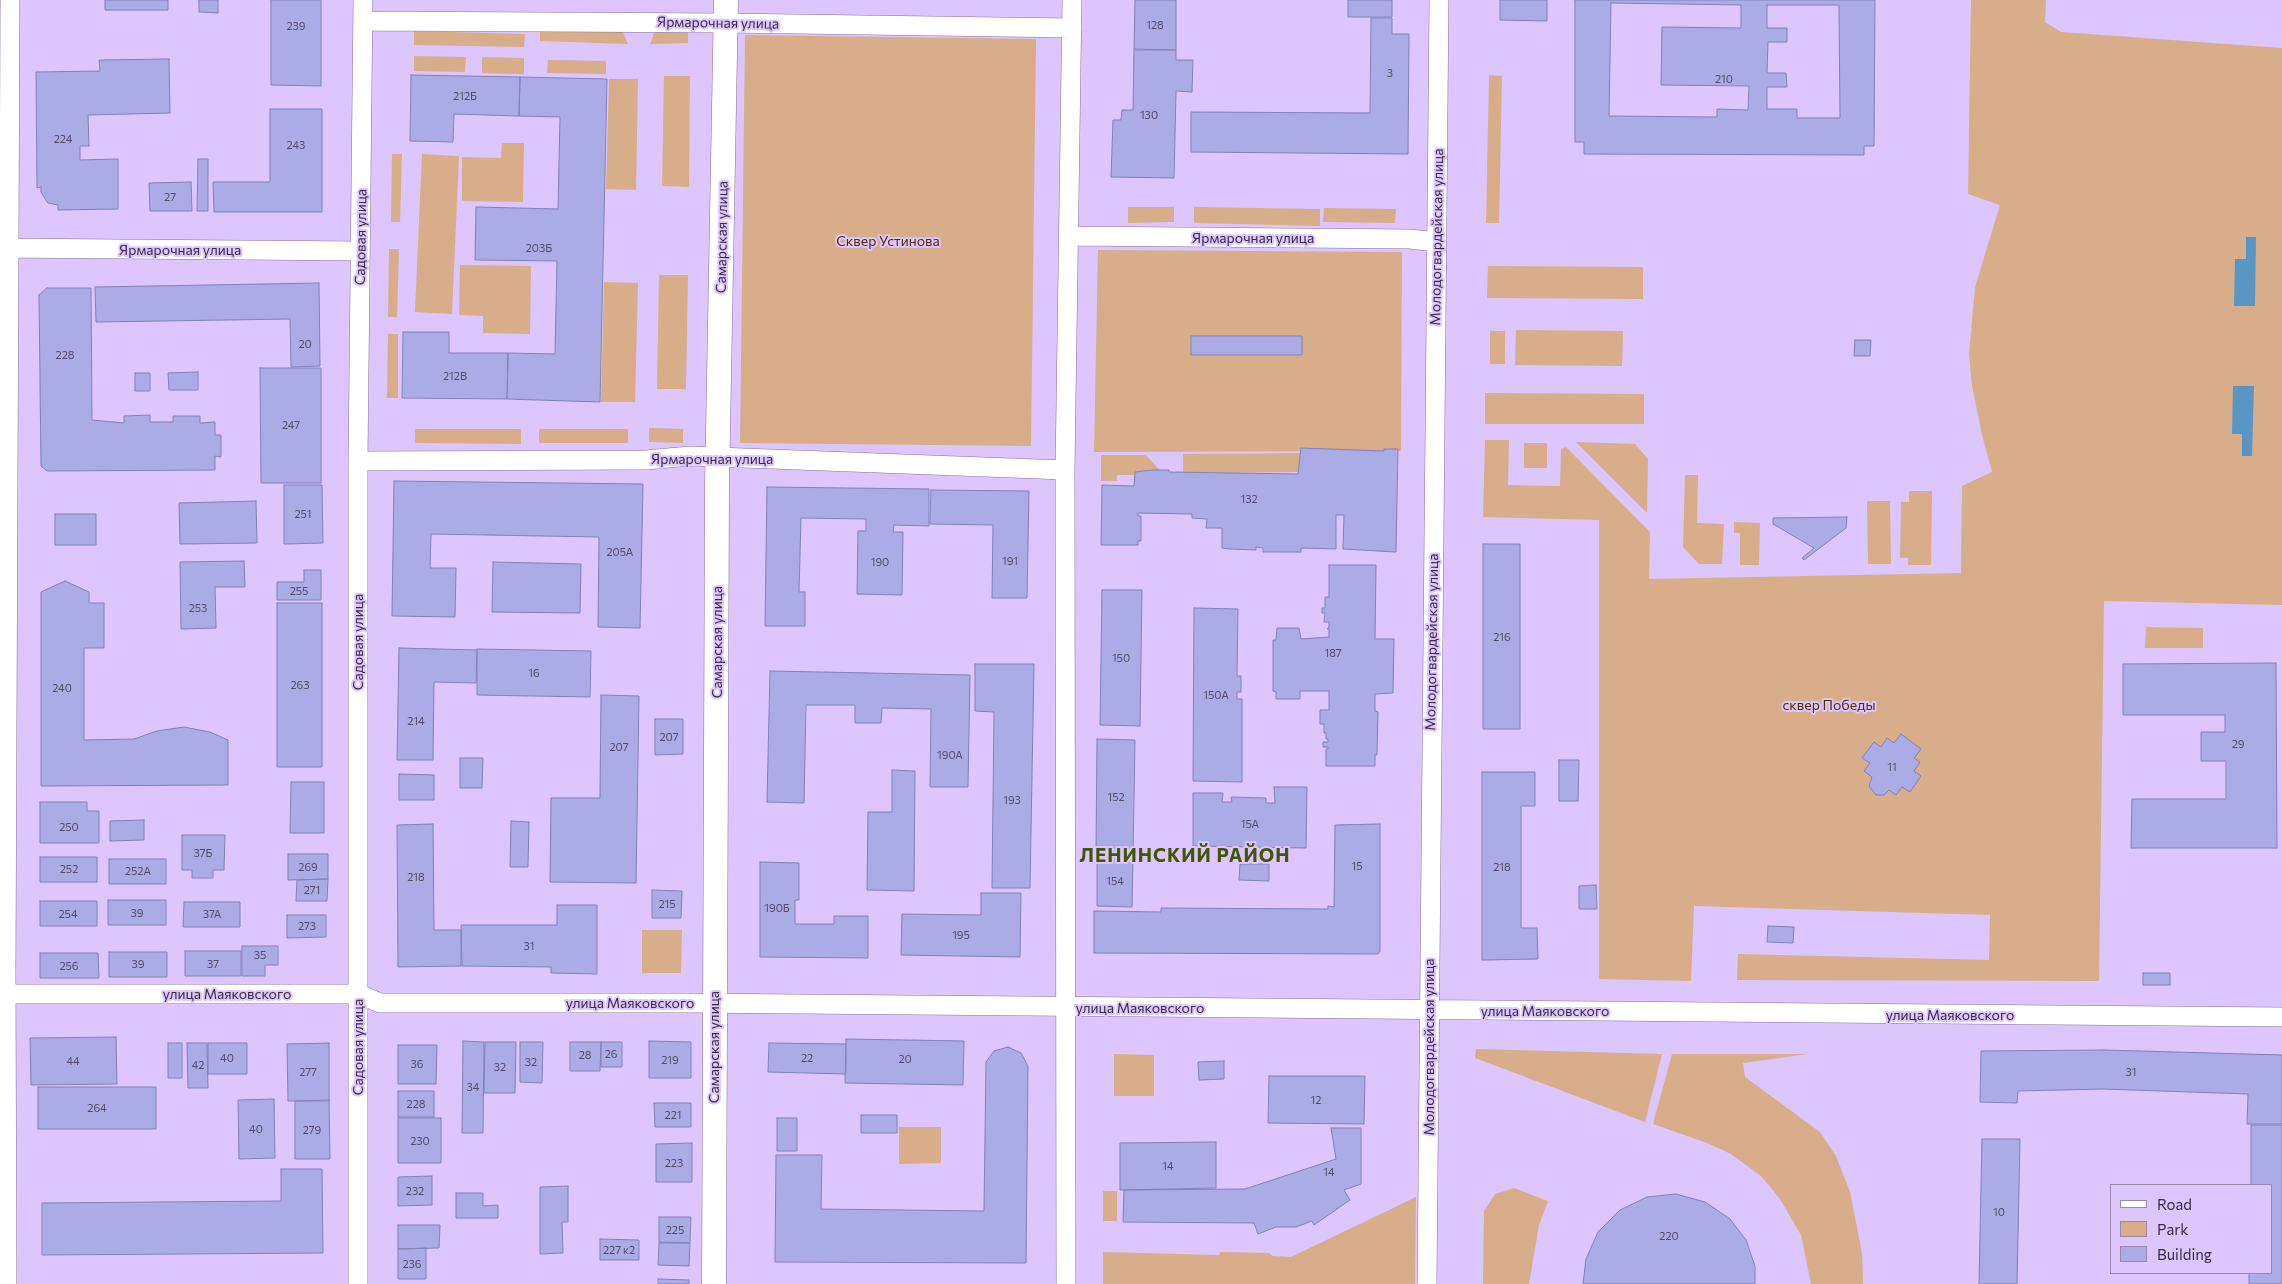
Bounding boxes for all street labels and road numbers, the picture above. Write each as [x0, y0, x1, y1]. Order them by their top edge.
street label: Ярмарочная улица [657, 14, 779, 32]
street label: Молодогвардейская улица [1427, 148, 1447, 326]
street label: Самарская улица [713, 181, 731, 293]
street label: Садовая улица [352, 189, 370, 285]
street label: Ярмарочная улица [1192, 230, 1314, 246]
street label: Ярмарочная улица [119, 242, 241, 258]
street label: Ярмарочная улица [651, 451, 773, 467]
street label: Молодогвардейская улица [1422, 553, 1442, 731]
street label: Самарская улица [709, 586, 725, 698]
street label: Садовая улица [350, 594, 366, 690]
street label: Молодогвардейская улица [1421, 958, 1437, 1136]
street label: улица Маяковского [163, 986, 291, 1002]
street label: Самарская улица [706, 991, 722, 1103]
street label: улица Маяковского [566, 995, 694, 1011]
street label: Садовая улица [350, 999, 366, 1095]
street label: улица Маяковского [1076, 1000, 1204, 1016]
street label: улица Маяковского [1481, 1003, 1609, 1019]
street label: улица Маяковского [1886, 1007, 2014, 1023]

